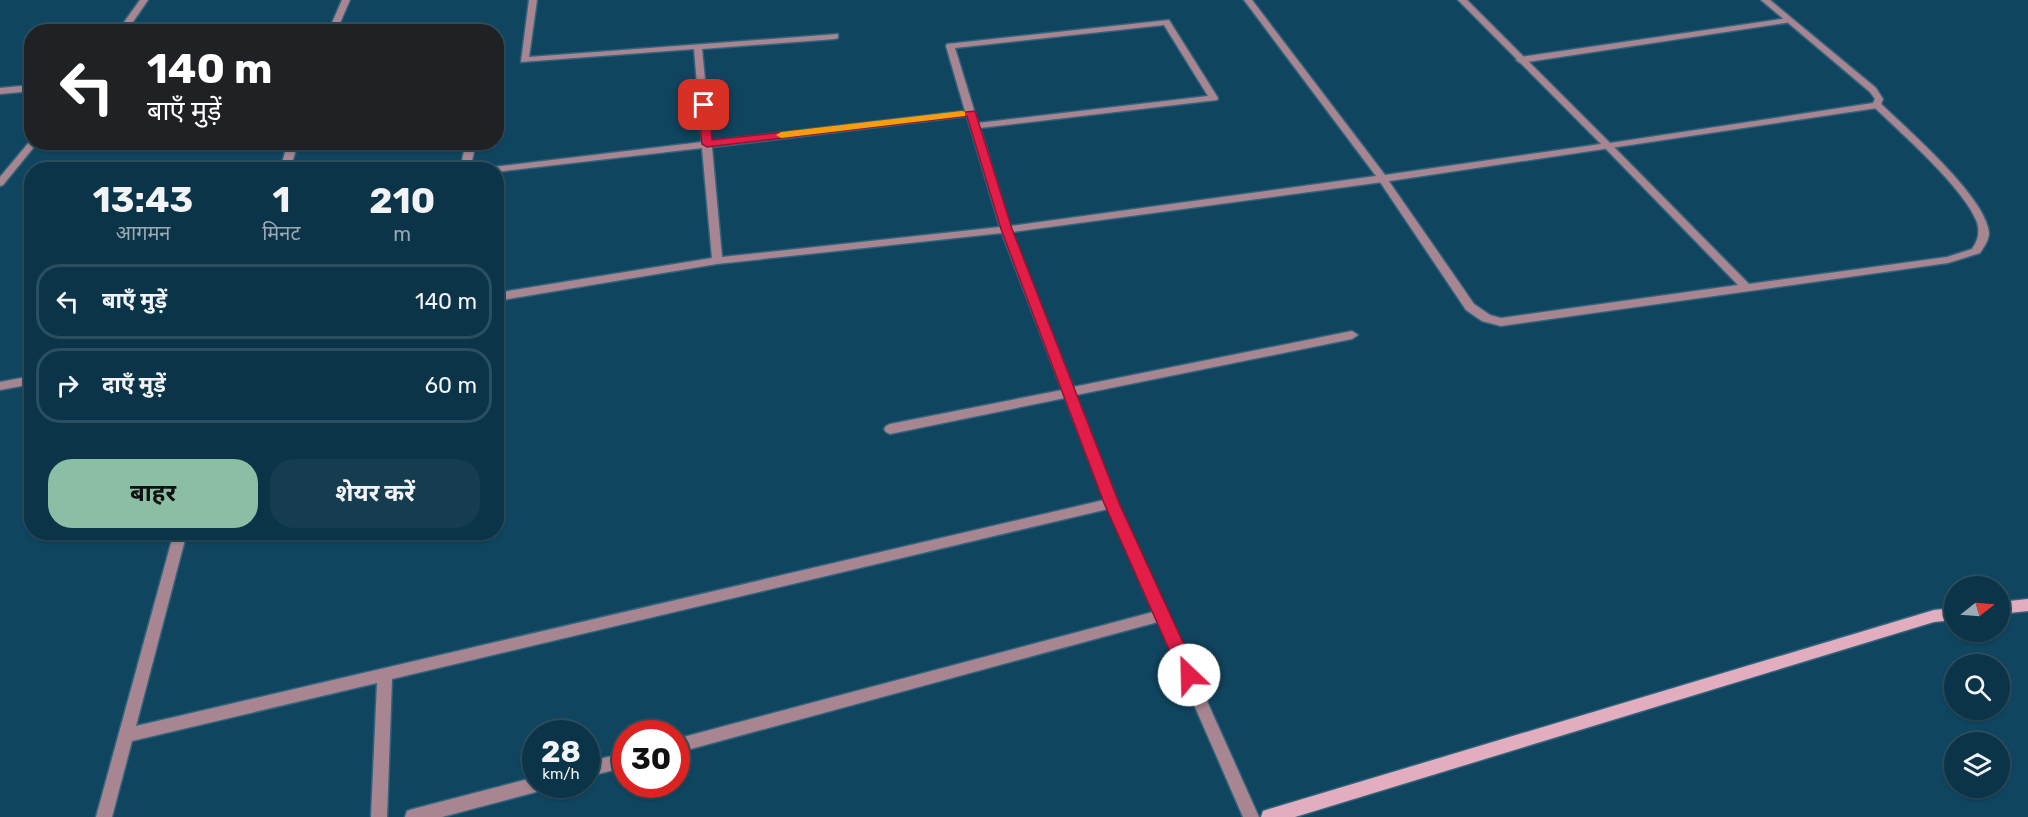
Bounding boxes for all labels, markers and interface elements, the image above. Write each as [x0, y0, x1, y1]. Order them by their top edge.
text: 140 m [147, 44, 273, 94]
icon: left [48, 48, 126, 126]
pin [678, 79, 729, 130]
icon: arrive [687, 88, 720, 121]
text: बाएँ मुड़ें [147, 95, 222, 127]
text: 13:43 [93, 178, 193, 221]
text: 1 [272, 178, 290, 221]
text: 210 [369, 179, 435, 222]
text: आगमन [116, 221, 170, 245]
text: मिनट [262, 221, 301, 245]
text: m [393, 222, 411, 246]
icon: left [51, 285, 84, 318]
text: बाएँ मुड़ें [102, 287, 167, 314]
text: 140 m [415, 288, 477, 315]
icon: right [51, 369, 84, 402]
text: दाएँ मुड़ें [102, 371, 166, 398]
text: 60 m [425, 372, 477, 399]
button: बाहर [48, 459, 258, 528]
button: शेयर करें [270, 459, 480, 528]
north arrow [1944, 576, 2010, 642]
map controls [1944, 576, 2010, 798]
position arrow [1157, 643, 1221, 707]
button: search [1944, 654, 2010, 720]
speed limit sign: 30 [612, 720, 690, 798]
button: layers [1944, 732, 2010, 798]
text: 28 [541, 734, 581, 770]
text: km/h [542, 765, 580, 783]

